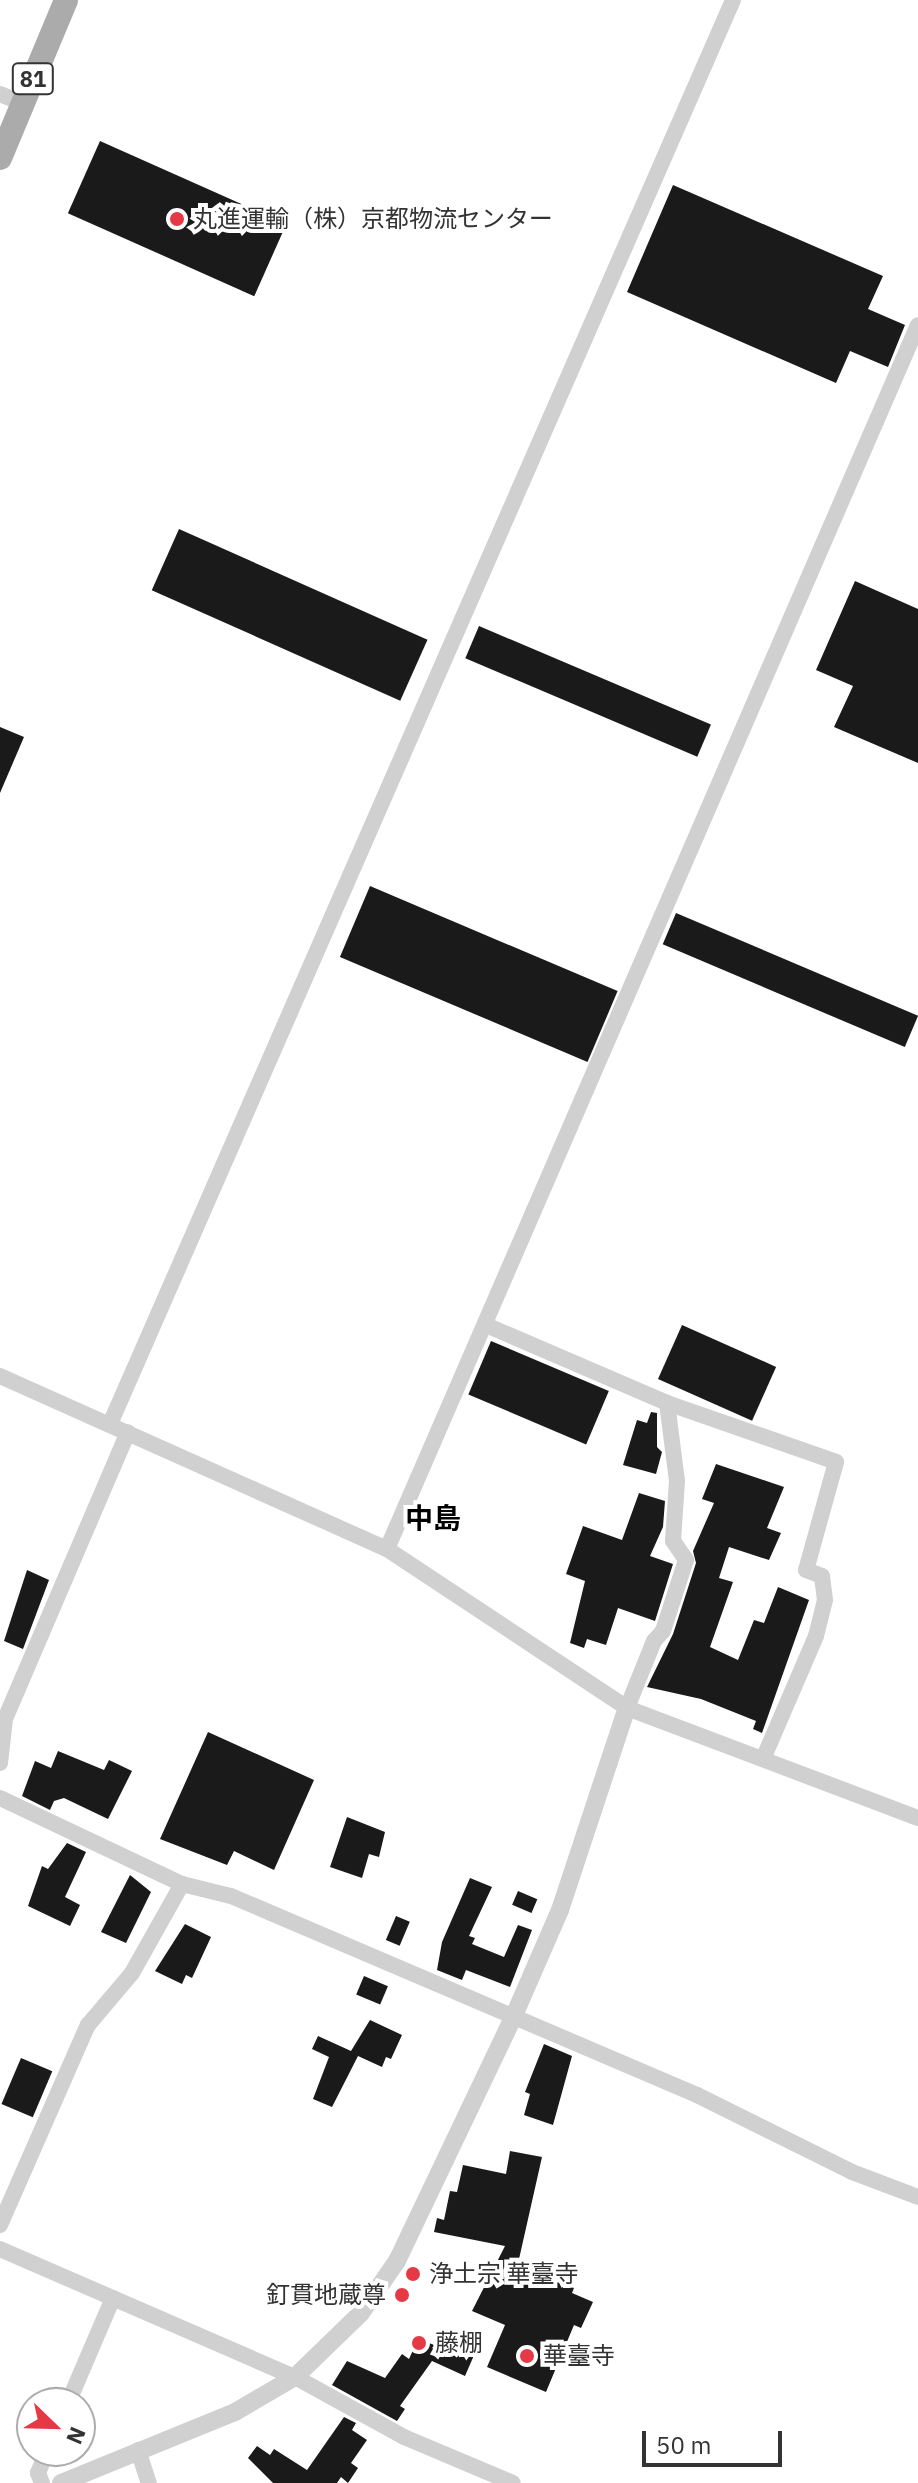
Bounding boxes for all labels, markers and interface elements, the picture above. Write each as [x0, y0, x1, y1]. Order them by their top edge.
road number: 81 [11, 61, 55, 97]
place label: 丸進運輸（株）京都物流センター [193, 205, 553, 233]
marker: 丸進運輸（株）京都物流センター [168, 210, 186, 228]
district label: 中島 [405, 1501, 461, 1535]
place label: 浄土宗 華臺寺 [429, 2260, 579, 2288]
marker: 浄土宗 華臺寺 [404, 2265, 422, 2283]
place label: 釘貫地蔵尊 [266, 2281, 386, 2309]
marker: 釘貫地蔵尊 [393, 2286, 411, 2304]
place label: 藤棚 [435, 2329, 483, 2357]
marker: 藤棚 [410, 2334, 428, 2352]
place label: 華臺寺 [543, 2342, 615, 2370]
marker: 華臺寺 [518, 2347, 536, 2365]
north arrow [16, 2387, 96, 2467]
scale bar [646, 2415, 786, 2465]
text: N [60, 2423, 93, 2449]
text: 50 m [656, 2429, 711, 2461]

